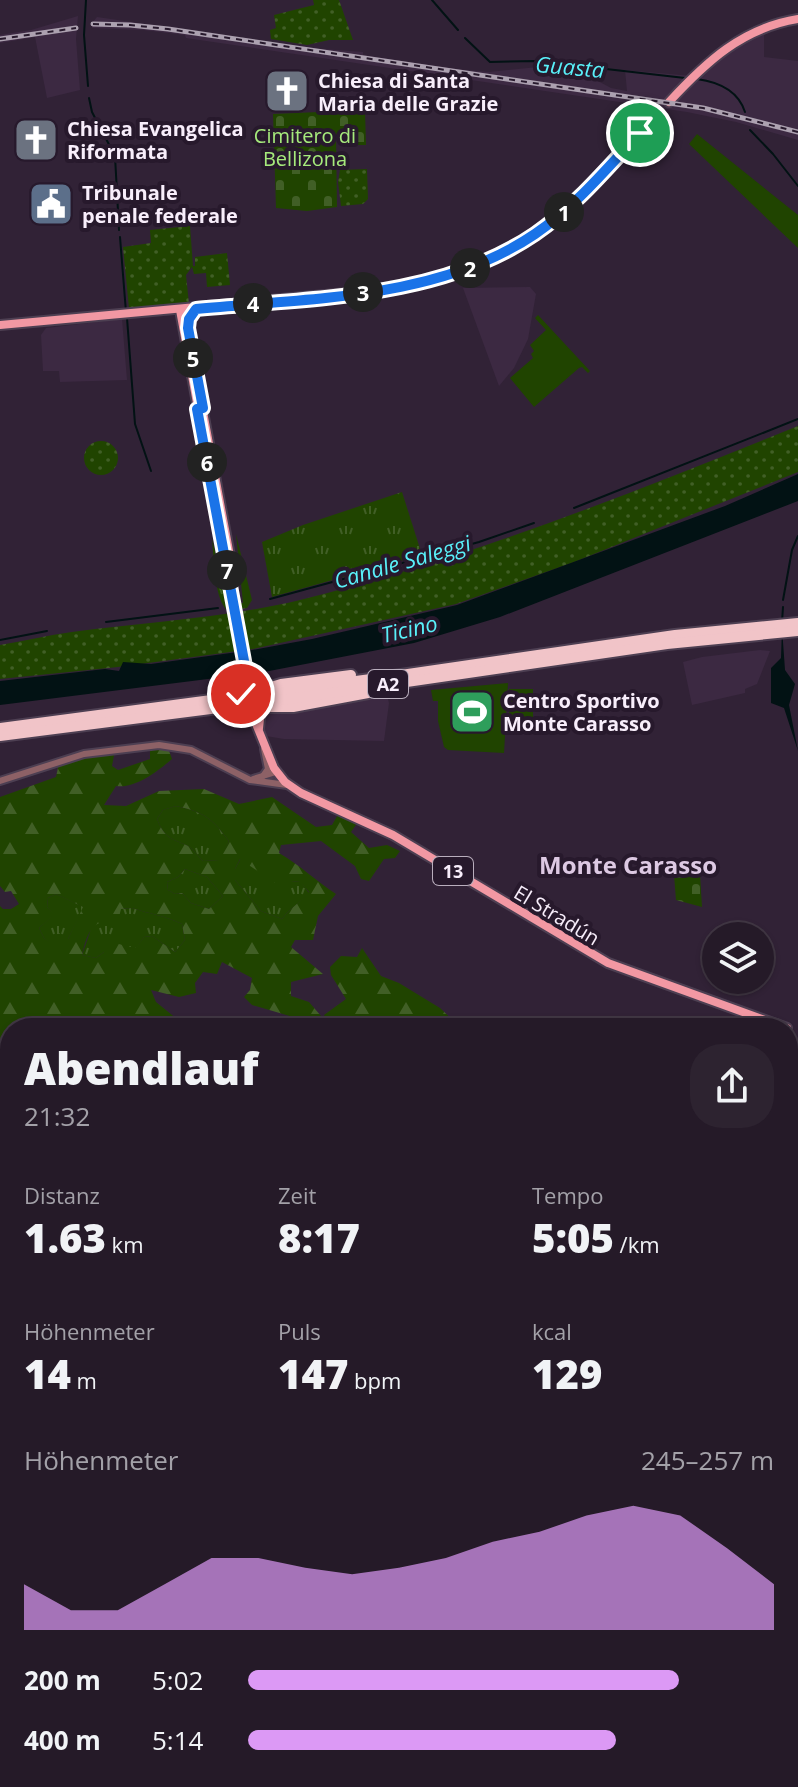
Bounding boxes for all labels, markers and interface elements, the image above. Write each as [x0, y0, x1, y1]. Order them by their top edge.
water label: Guasta [534, 48, 606, 84]
church icon: Chiesa di Santa Maria delle Grazie [263, 67, 311, 115]
place label: Chiesa di Santa Maria delle Grazie [318, 67, 498, 117]
pin [606, 99, 674, 167]
icon: arrive [618, 111, 662, 155]
place label: Chiesa Evangelica Riformata [67, 115, 244, 165]
church icon: Chiesa Evangelica Riformata [12, 116, 60, 164]
park label: Cimitero di Bellizona [254, 122, 356, 172]
place label: Tribunale penale federale [82, 179, 238, 229]
public building icon: Tribunale penale federale [27, 180, 75, 228]
pin: 1 [544, 192, 584, 232]
text: 1 [558, 197, 570, 227]
pin: 2 [450, 248, 490, 288]
text: 2 [464, 253, 476, 283]
pin: 3 [343, 272, 383, 312]
text: 3 [357, 277, 369, 307]
pin: 4 [233, 283, 273, 323]
text: 4 [247, 288, 259, 318]
pin: 5 [173, 338, 213, 378]
text: 5 [187, 343, 199, 373]
pin: 6 [187, 442, 227, 482]
text: 6 [201, 447, 213, 477]
water label: Canale Saleggi [330, 527, 474, 595]
pin: 7 [207, 550, 247, 590]
text: 7 [221, 555, 233, 585]
water label: Ticino [378, 607, 440, 649]
pin [207, 660, 275, 728]
road number: A2 [368, 670, 408, 698]
icon: check [219, 672, 263, 716]
place label: Centro Sportivo Monte Carasso [503, 687, 660, 737]
sports icon: Centro Sportivo Monte Carasso [448, 688, 496, 736]
district label: Monte Carasso [539, 848, 717, 881]
road number: 13 [433, 857, 473, 885]
street label: El Stradún [509, 879, 605, 951]
map controls [702, 922, 774, 994]
button: layers [702, 922, 774, 994]
text: Abendlauf [24, 1038, 259, 1098]
button: share [690, 1044, 774, 1128]
text: 21:32 [24, 1098, 90, 1134]
text: Distanz [24, 1180, 100, 1210]
text: Zeit [278, 1180, 316, 1210]
text: Tempo [532, 1180, 604, 1210]
text: 1.63 [24, 1210, 106, 1265]
text: 8:17 [278, 1210, 360, 1265]
text: 5:05 [532, 1210, 614, 1265]
text: km [106, 1229, 144, 1259]
text: /km [614, 1229, 660, 1259]
text: Höhenmeter [24, 1316, 155, 1346]
text: Puls [278, 1316, 321, 1346]
text: kcal [532, 1316, 572, 1346]
text: 14 [24, 1346, 71, 1401]
text: 147 [278, 1346, 348, 1401]
text: 129 [532, 1346, 602, 1401]
text: m [71, 1365, 97, 1395]
text: bpm [348, 1365, 401, 1395]
text: Höhenmeter [24, 1442, 178, 1478]
text: 245–257 m [641, 1442, 774, 1478]
text: 200 m [24, 1662, 101, 1698]
text: 5:02 [152, 1662, 203, 1698]
text: 400 m [24, 1722, 101, 1758]
text: 5:14 [152, 1722, 203, 1758]

